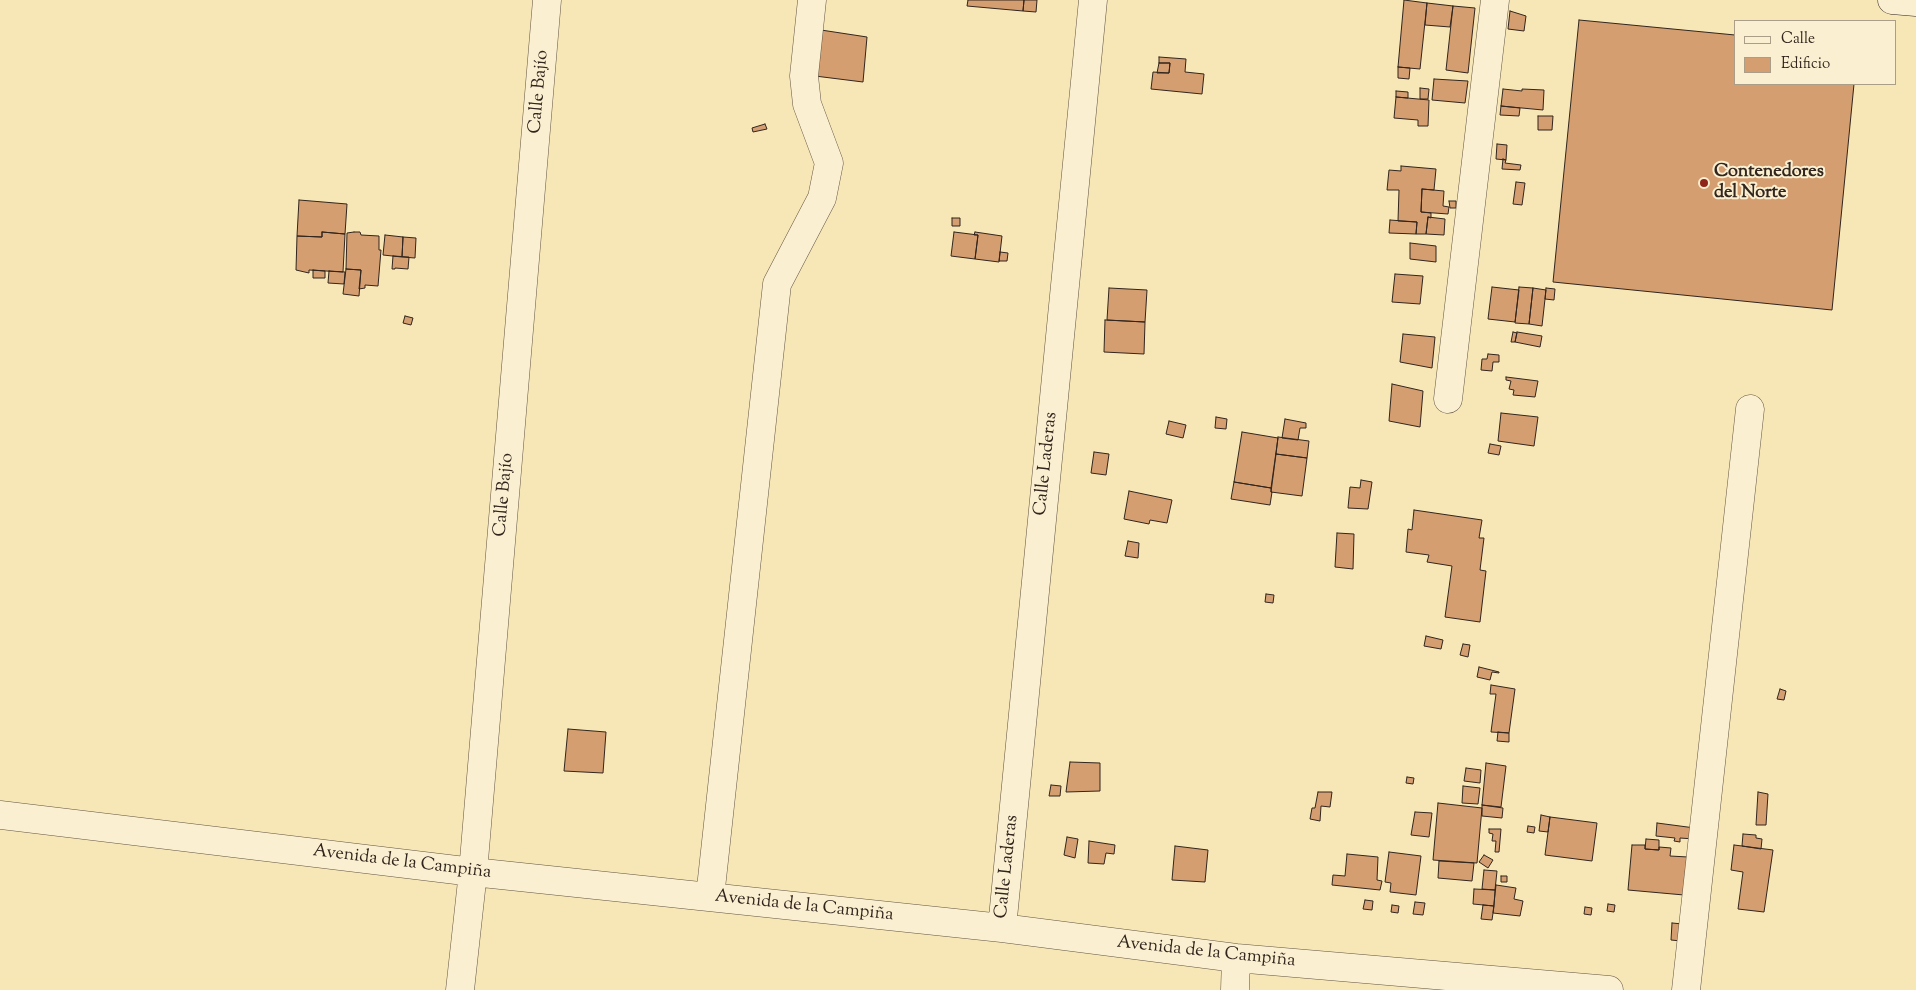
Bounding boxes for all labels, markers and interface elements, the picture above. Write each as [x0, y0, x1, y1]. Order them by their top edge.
legend [1734, 20, 1896, 85]
text: Calle [1781, 29, 1815, 50]
street label: Calle Bajío [526, 49, 554, 135]
text: Edificio [1781, 54, 1830, 75]
place label: Contenedores del Norte [1714, 162, 1824, 204]
marker: Contenedores del Norte [1698, 177, 1710, 189]
street label: Calle Laderas [1031, 411, 1063, 517]
street label: Calle Bajío [491, 452, 519, 538]
street label: Calle Laderas [992, 814, 1024, 920]
street label: Avenida de la Campiña [312, 841, 492, 885]
street label: Avenida de la Campiña [714, 887, 894, 927]
street label: Avenida de la Campiña [1116, 933, 1296, 973]

